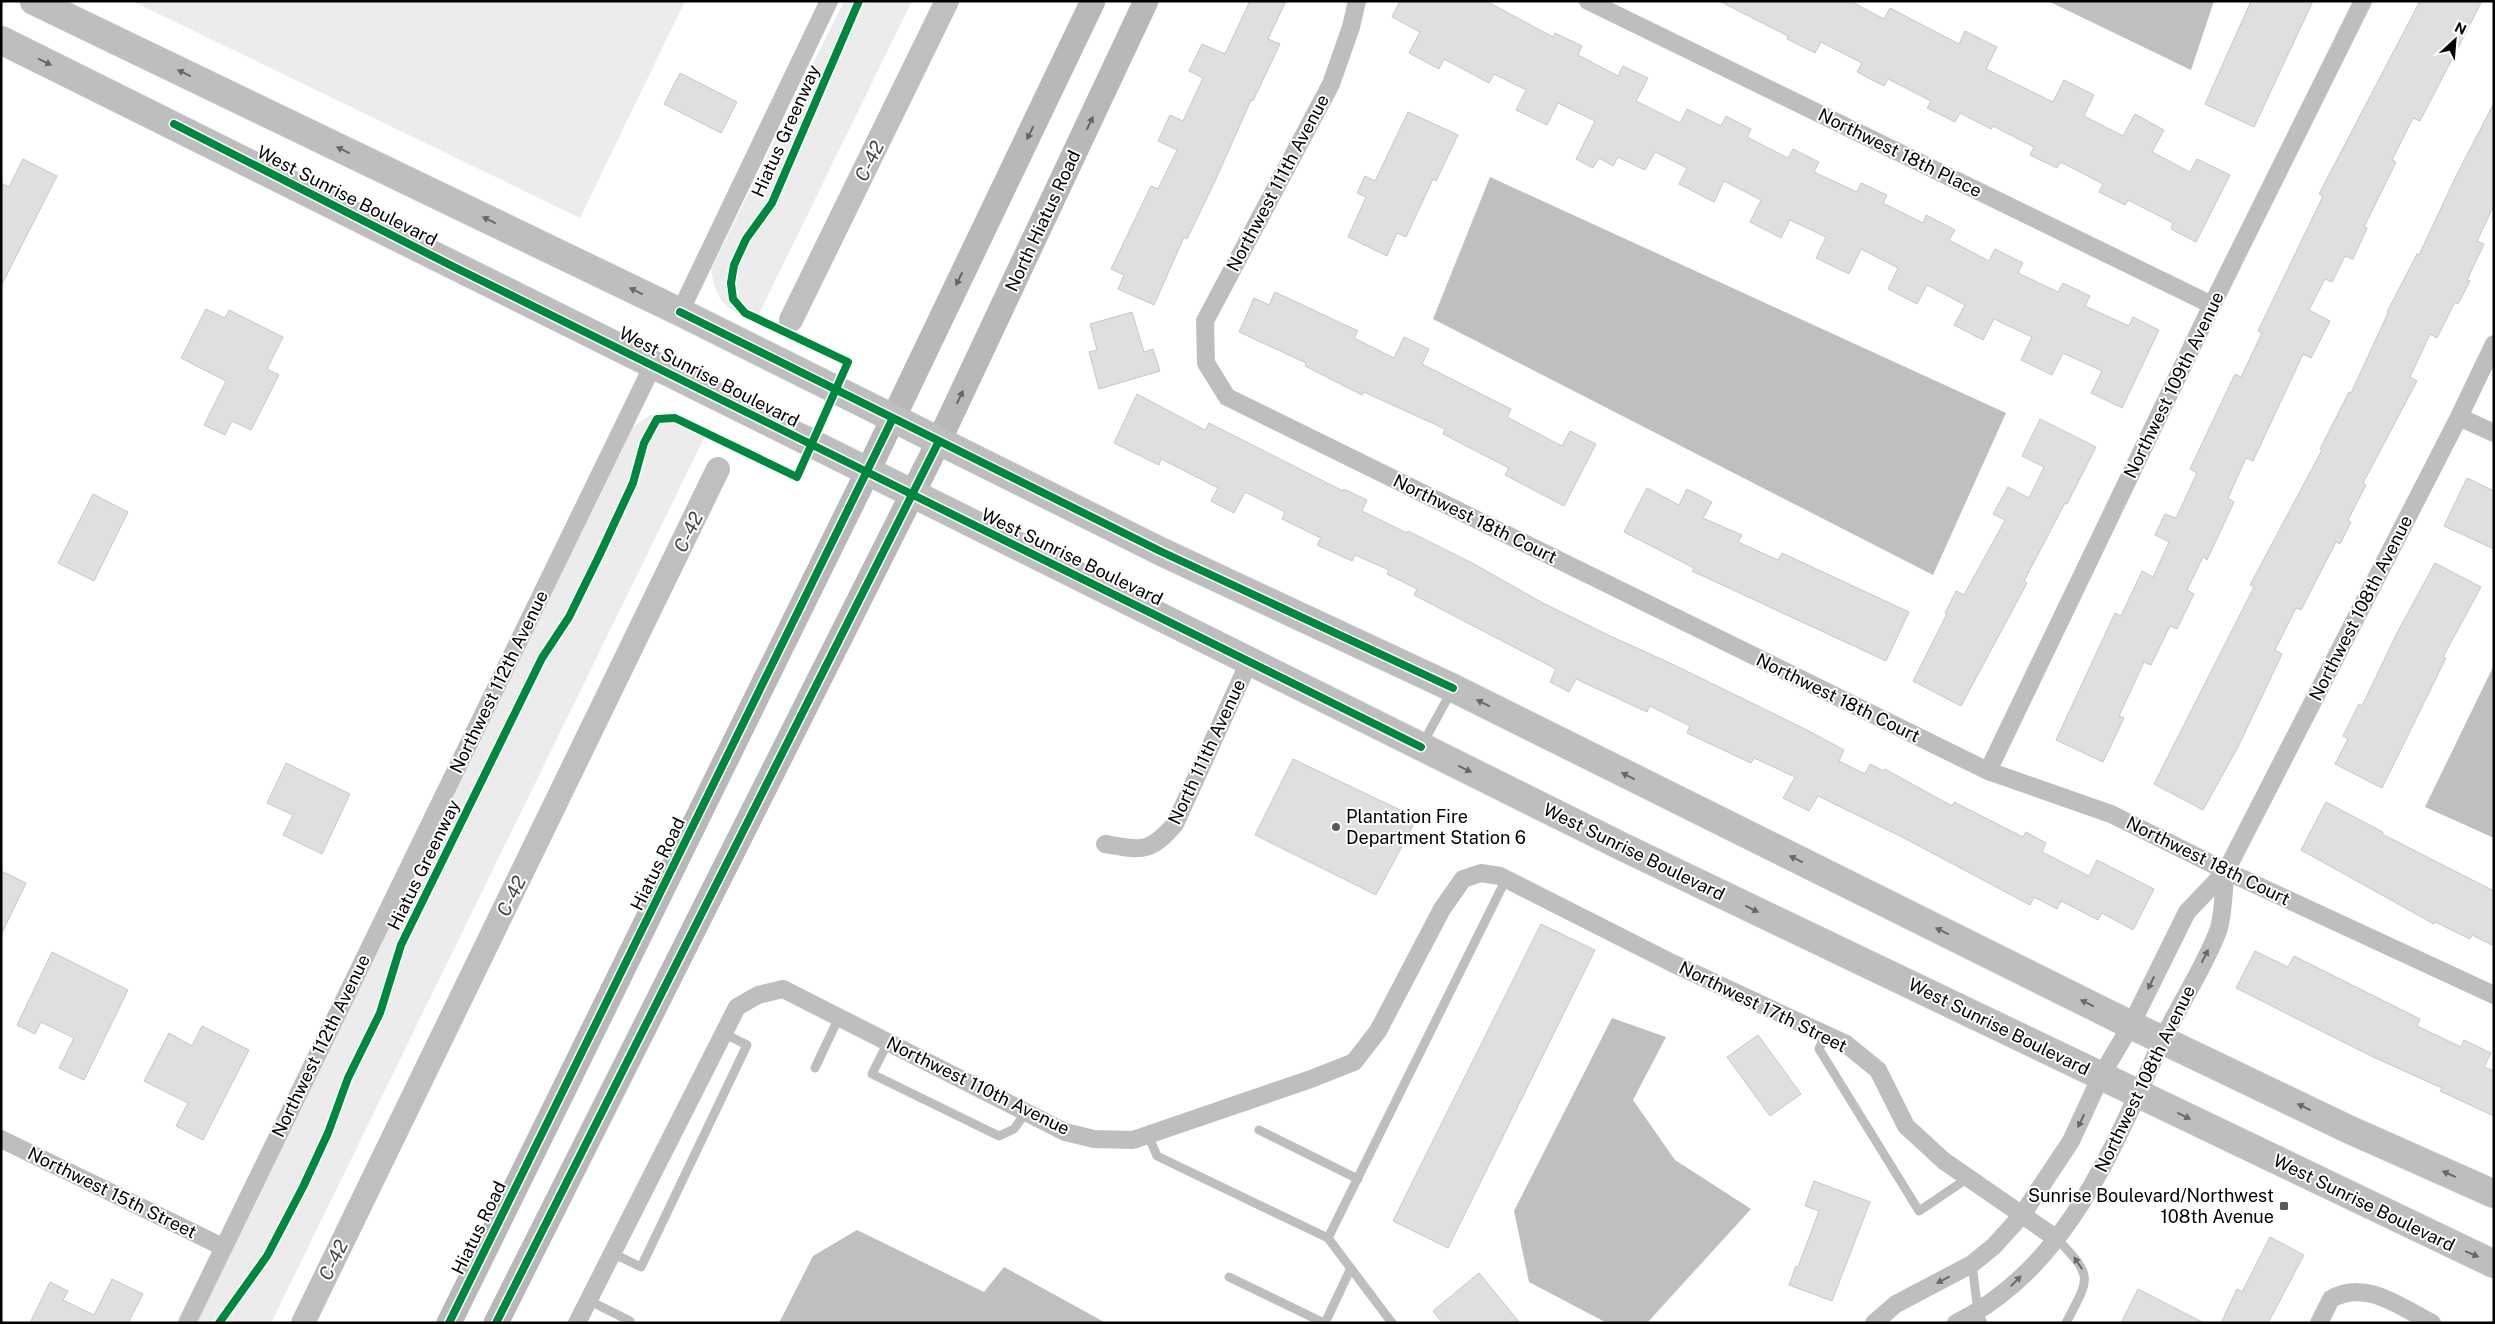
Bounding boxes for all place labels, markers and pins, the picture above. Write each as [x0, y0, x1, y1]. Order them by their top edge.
place label: Plantation Fire Department Station 6 [1346, 806, 1526, 848]
marker: Plantation Fire Department Station 6 [1330, 821, 1342, 833]
place label: Sunrise Boulevard/Northwest 108th Avenue [2028, 1185, 2274, 1227]
marker: Sunrise Boulevard/Northwest 108th Avenue [2278, 1200, 2290, 1212]

